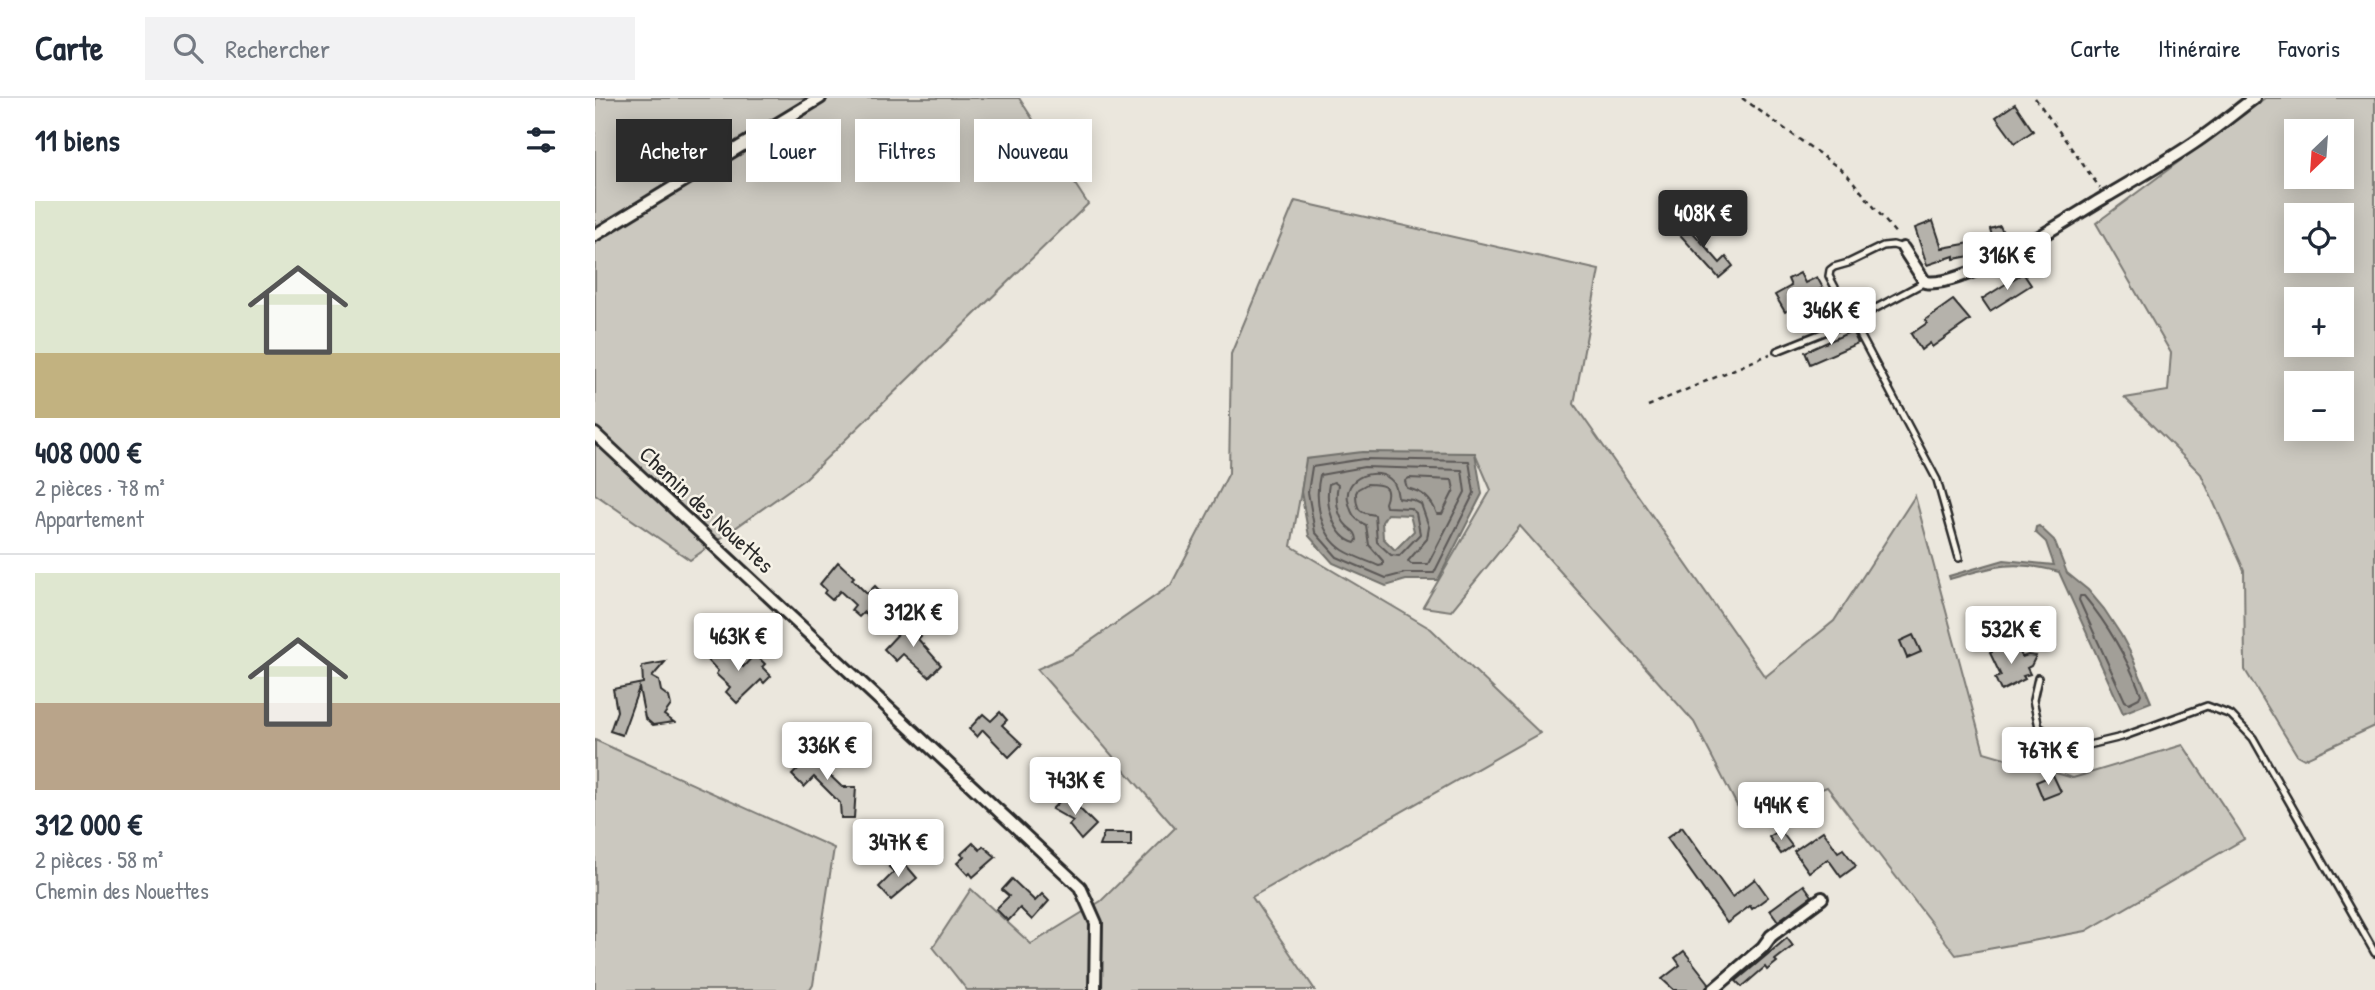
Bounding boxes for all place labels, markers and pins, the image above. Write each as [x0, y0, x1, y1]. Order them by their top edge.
pin: 408K € [1646, 190, 1760, 250]
pin: 316K € [1950, 232, 2064, 292]
pin: 346K € [1774, 288, 1888, 347]
pin: 312K € [856, 589, 970, 649]
pin: 532K € [1954, 606, 2068, 666]
pin: 463K € [681, 614, 795, 673]
pin: 336K € [770, 722, 884, 782]
pin: 767K € [1991, 728, 2105, 787]
pin: 743K € [1018, 758, 1132, 817]
pin: 494K € [1724, 782, 1838, 842]
pin: 347K € [841, 820, 955, 879]

